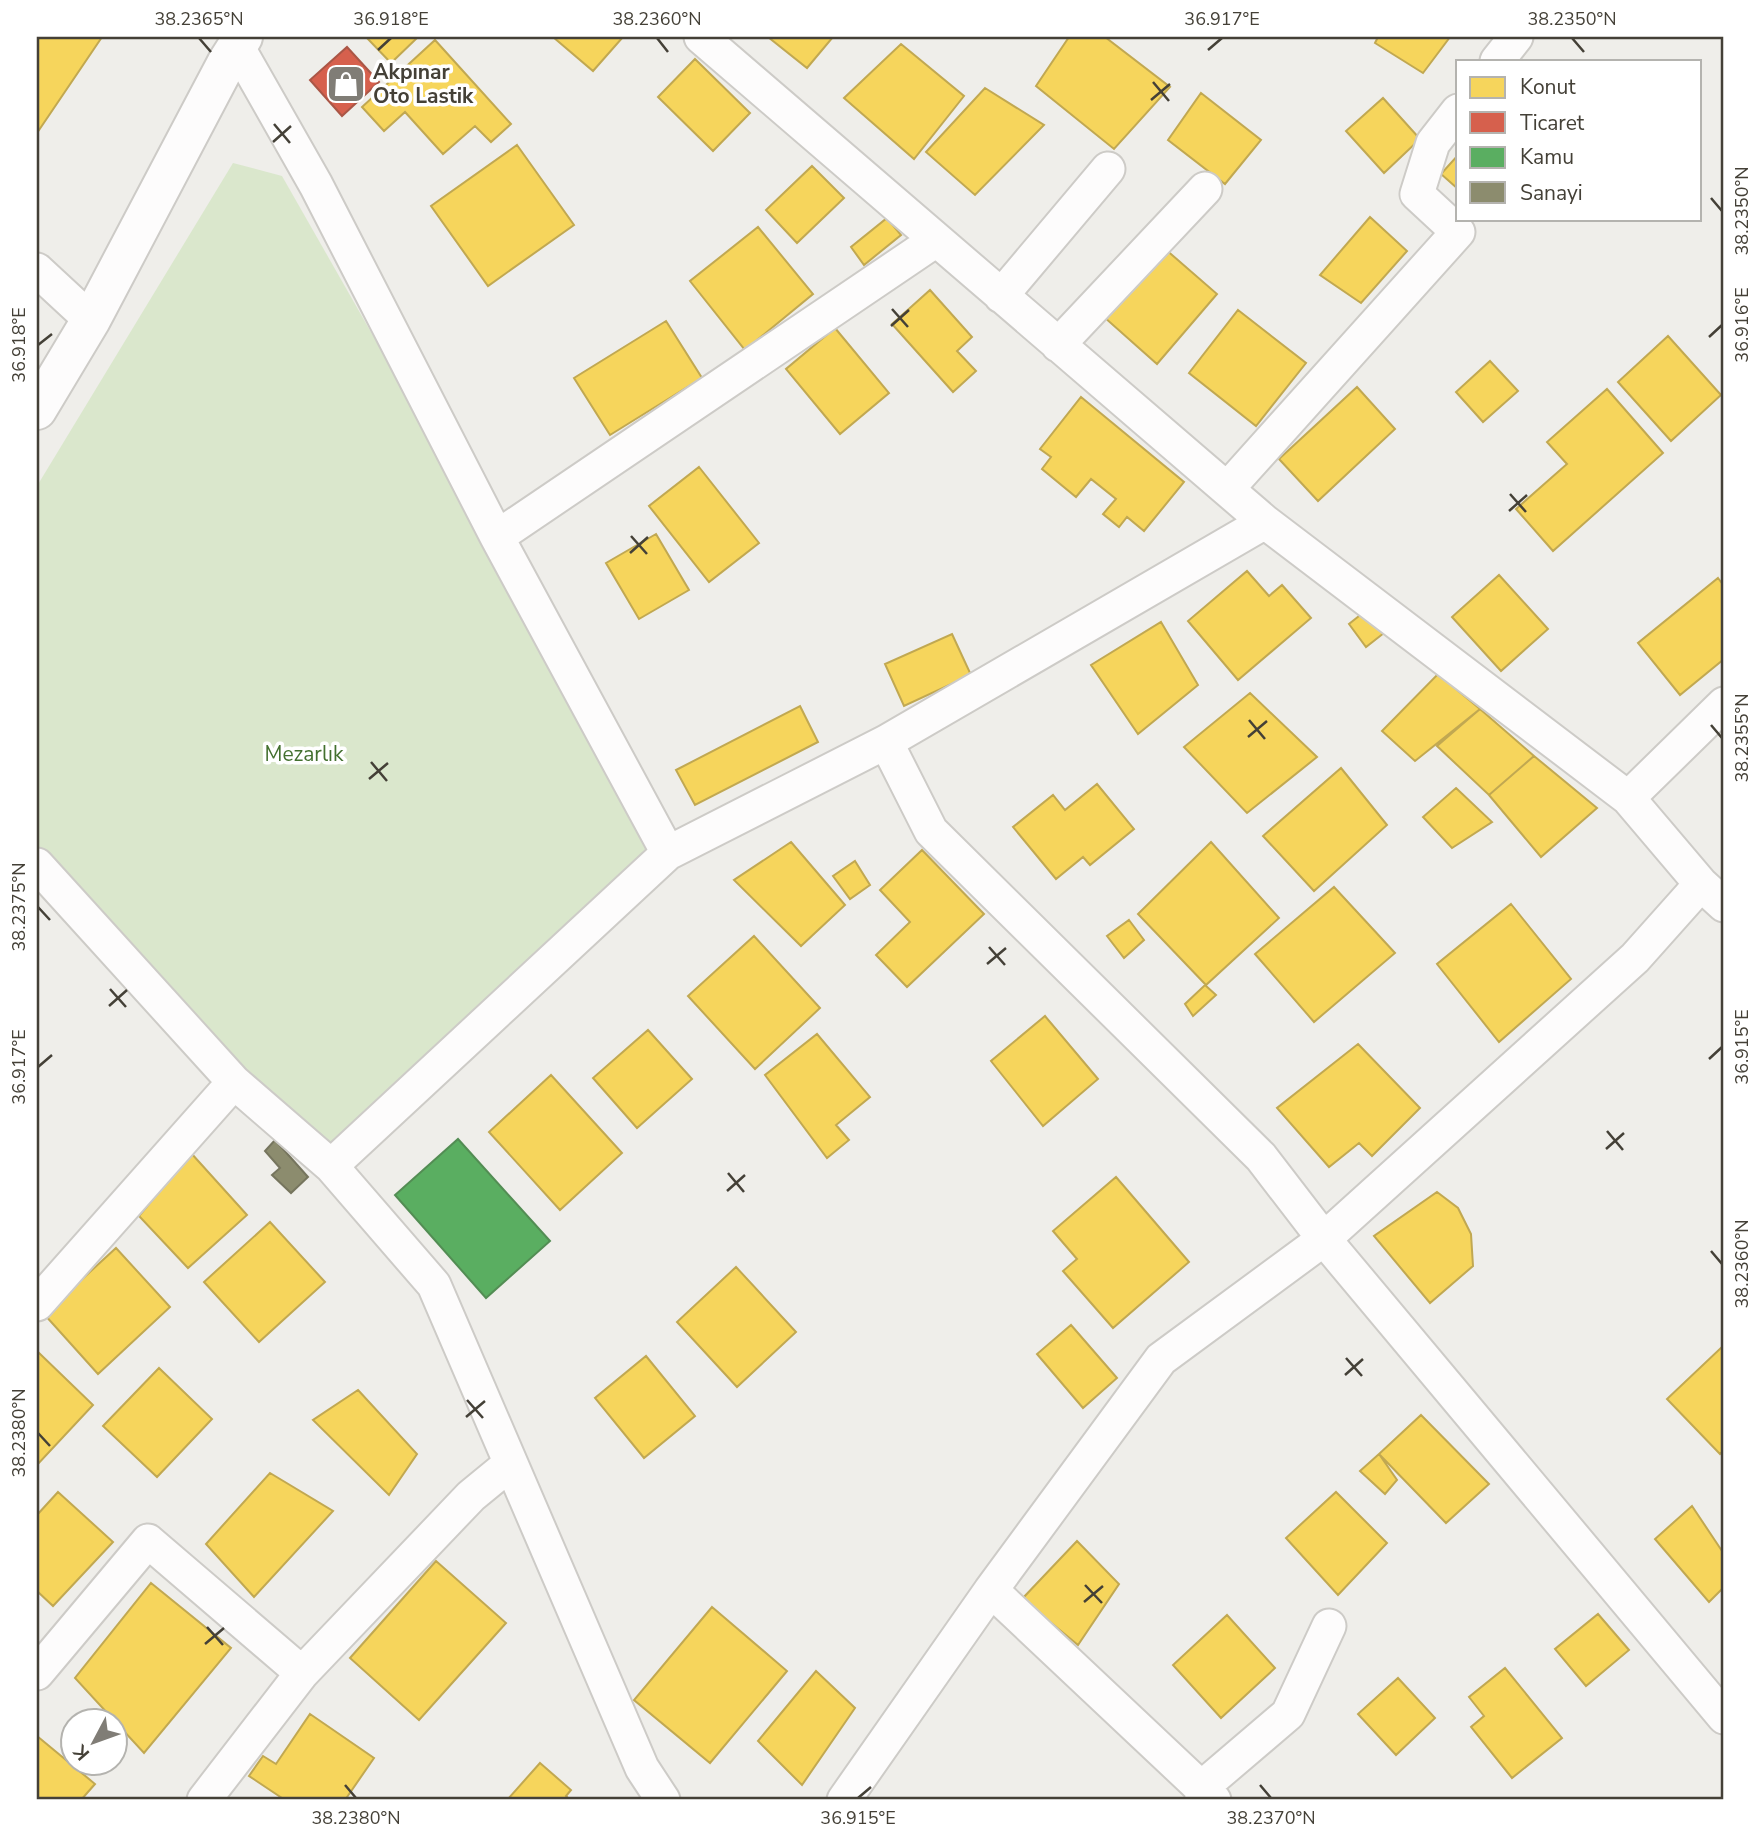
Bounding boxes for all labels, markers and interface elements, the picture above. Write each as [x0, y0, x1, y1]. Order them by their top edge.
text: 38.2365°N [155, 7, 243, 31]
text: 36.918°E [353, 7, 429, 31]
text: 38.2360°N [613, 7, 701, 31]
text: 36.917°E [1184, 7, 1260, 31]
text: 38.2350°N [1528, 7, 1616, 31]
place label: Akpınar Oto Lastik [373, 58, 474, 110]
legend [1456, 60, 1702, 220]
shop icon: Akpınar Oto Lastik [325, 63, 367, 105]
text: Konut [1520, 73, 1576, 101]
text: Ticaret [1520, 109, 1585, 137]
text: Kamu [1520, 143, 1574, 171]
text: 38.2350°N [1730, 167, 1754, 255]
text: Sanayi [1520, 179, 1583, 207]
text: 36.916°E [1730, 287, 1754, 363]
text: 36.918°E [7, 307, 31, 383]
text: 38.2355°N [1730, 694, 1754, 782]
park label: Mezarlık [265, 740, 344, 768]
text: 38.2375°N [7, 863, 31, 951]
text: 36.915°E [1730, 1009, 1754, 1085]
text: 36.917°E [7, 1029, 31, 1105]
text: 38.2360°N [1730, 1220, 1754, 1308]
text: 38.2380°N [7, 1389, 31, 1477]
north arrow [60, 1708, 130, 1778]
text: K [67, 1738, 96, 1766]
text: 38.2380°N [312, 1806, 400, 1830]
text: 36.915°E [820, 1806, 896, 1830]
text: 38.2370°N [1227, 1806, 1315, 1830]

